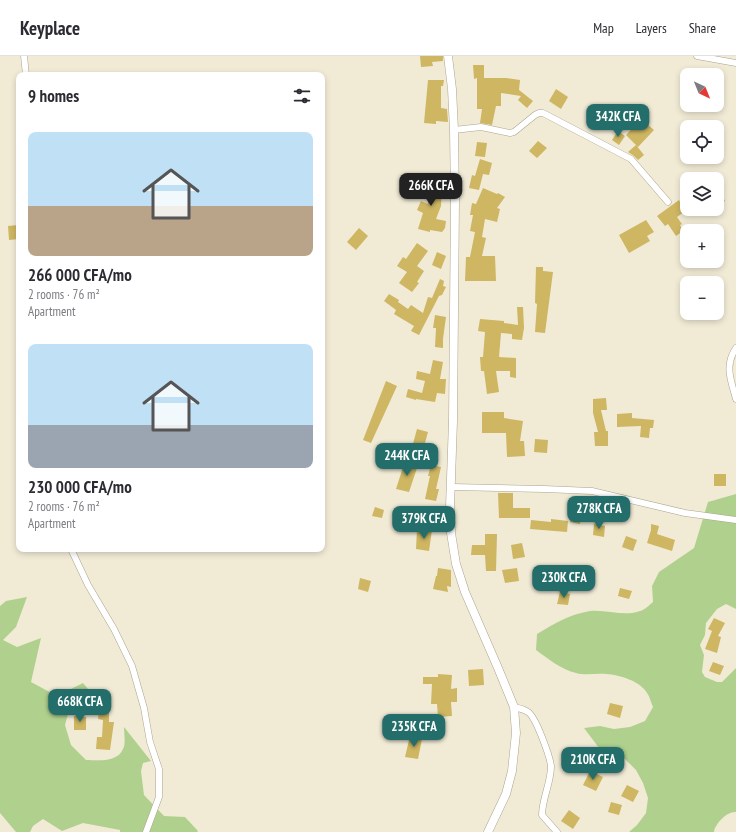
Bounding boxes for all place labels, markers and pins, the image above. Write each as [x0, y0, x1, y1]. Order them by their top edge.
pin: 342K CFA [577, 104, 659, 138]
pin: 266K CFA [390, 173, 472, 207]
pin: 244K CFA [366, 443, 448, 477]
pin: 278K CFA [558, 496, 640, 530]
pin: 379K CFA [383, 506, 465, 540]
pin: 230K CFA [523, 565, 605, 599]
pin: 668K CFA [39, 689, 121, 723]
pin: 235K CFA [373, 714, 455, 748]
pin: 210K CFA [552, 747, 634, 781]

